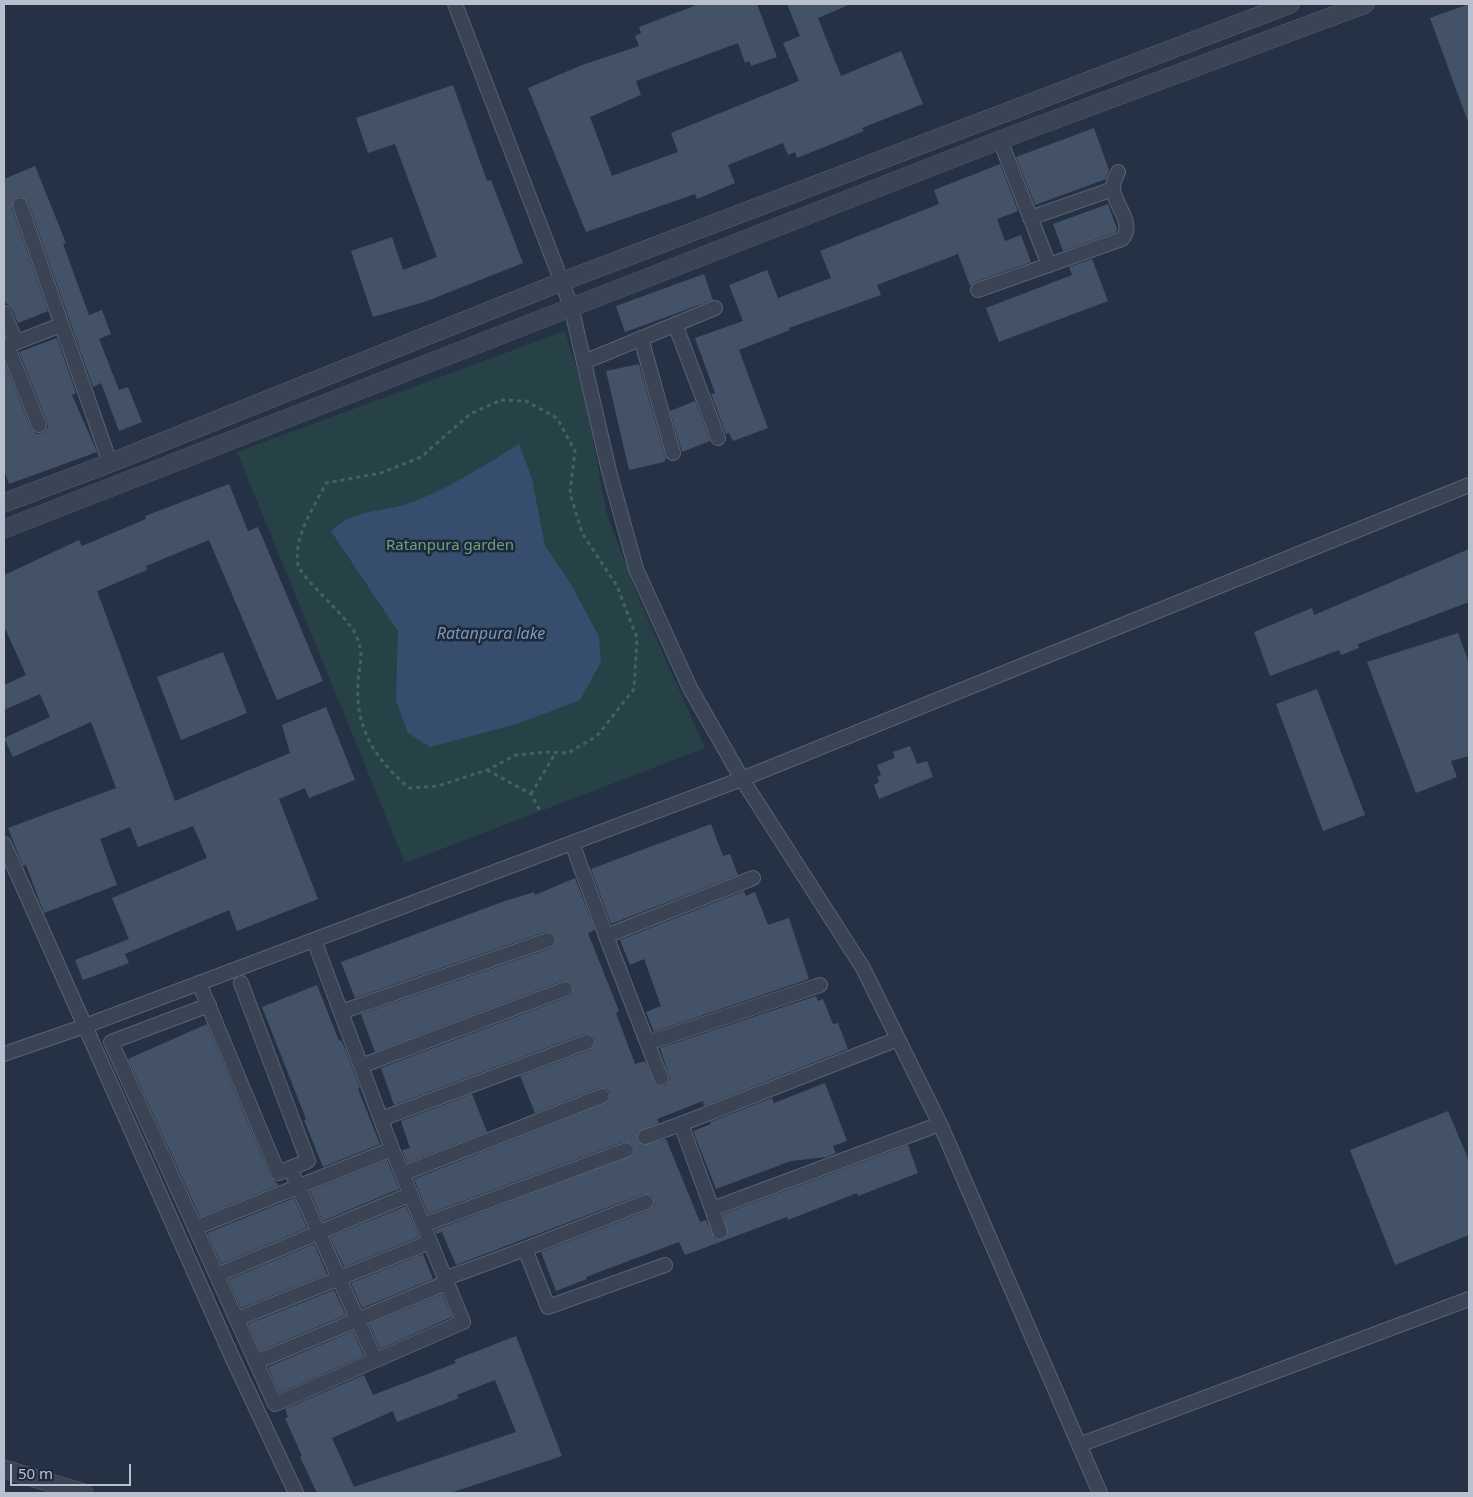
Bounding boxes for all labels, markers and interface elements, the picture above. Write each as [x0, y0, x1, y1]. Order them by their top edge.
park label: Ratanpura garden [386, 537, 514, 555]
water label: Ratanpura lake [437, 624, 545, 644]
scale bar [12, 1454, 134, 1486]
text: 50 m [18, 1463, 53, 1483]

